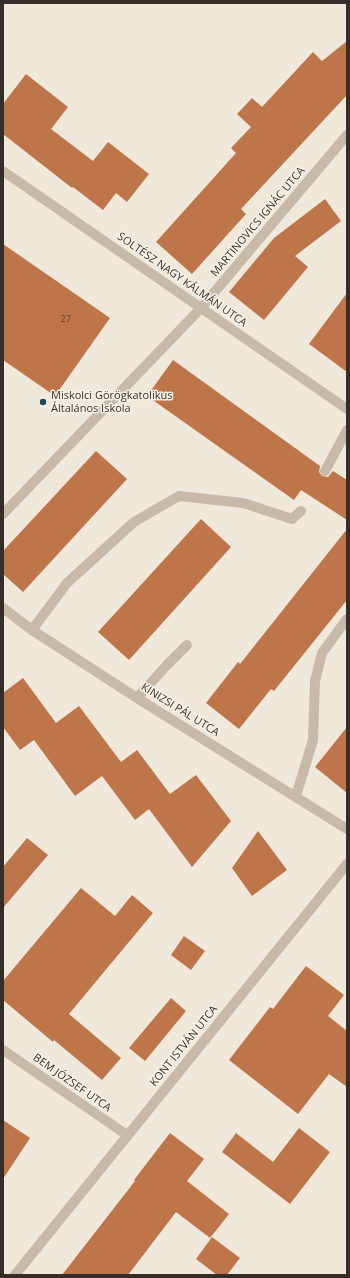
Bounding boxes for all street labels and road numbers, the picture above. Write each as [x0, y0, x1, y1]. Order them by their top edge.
street label: MARTINOVICS IGNÁC UTCA [208, 164, 308, 280]
street label: SOLTÉSZ NAGY KÁLMÁN UTCA [115, 230, 249, 330]
street label: KINIZSI PÁL UTCA [139, 681, 221, 739]
street label: KONT ISTVÁN UTCA [147, 1003, 221, 1089]
street label: BEM JÓZSEF UTCA [30, 1051, 114, 1115]

